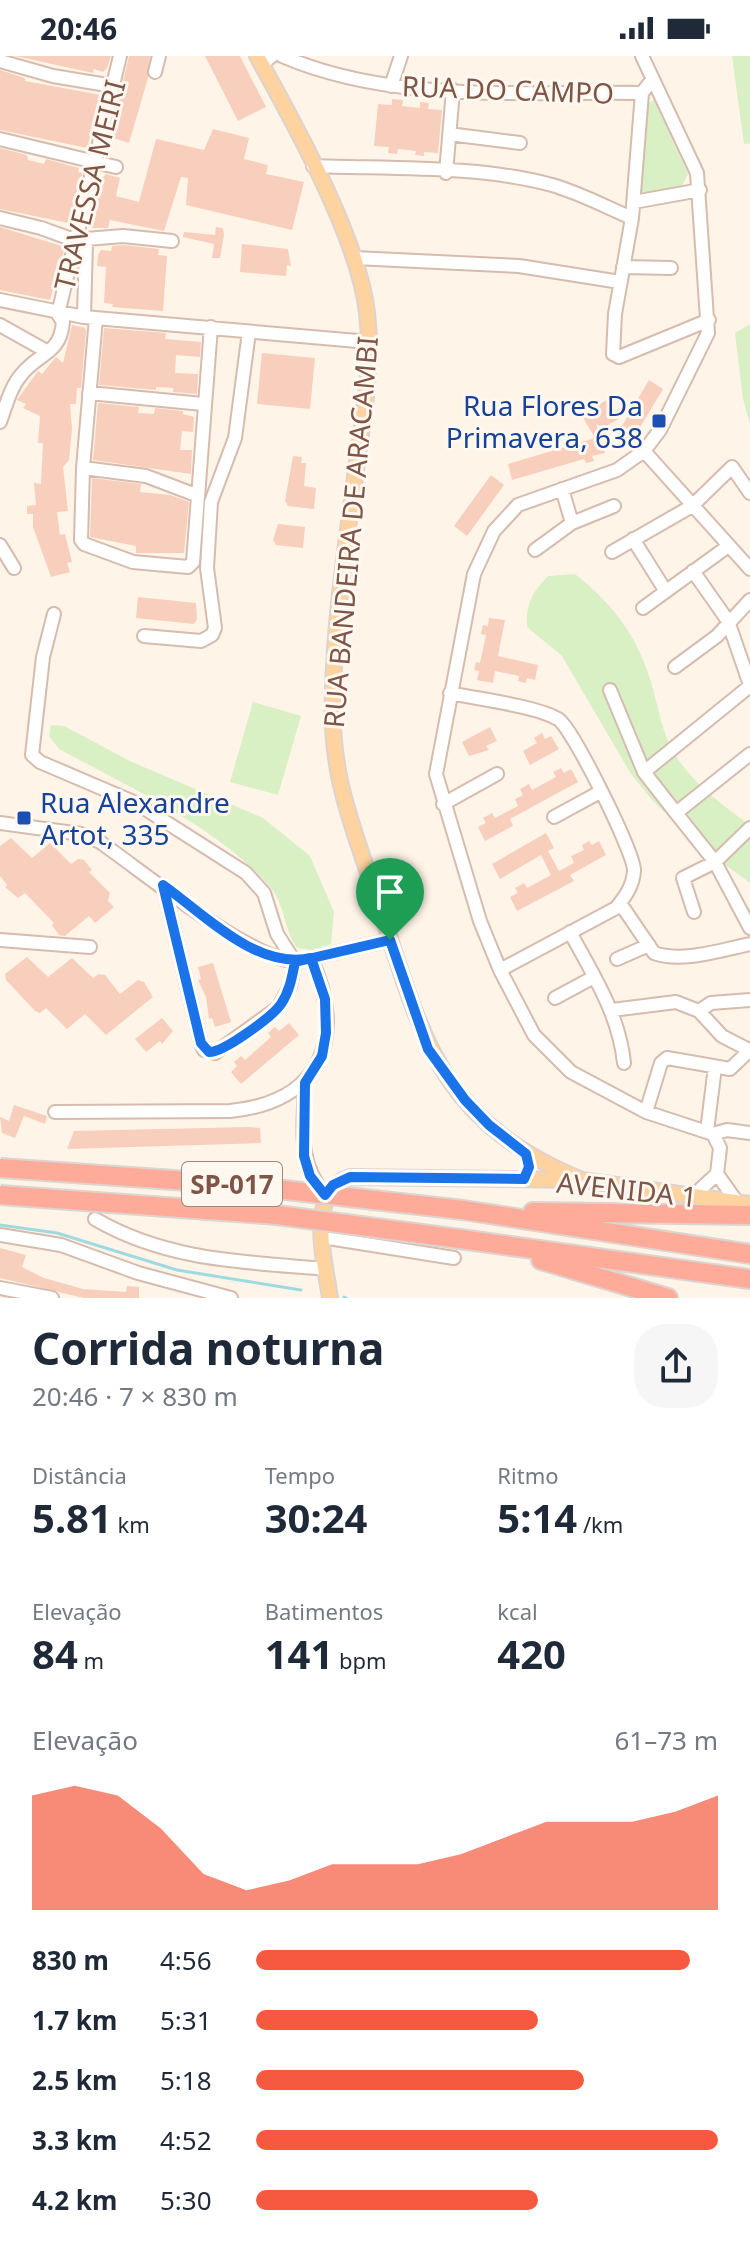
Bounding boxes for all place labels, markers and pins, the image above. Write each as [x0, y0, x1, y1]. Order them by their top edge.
place label: Rua Flores Da Primavera, 638 [446, 386, 643, 456]
marker: Rua Flores Da Primavera, 638 [650, 412, 668, 430]
place label: Rua Alexandre Artot, 335 [40, 783, 230, 853]
marker: Rua Alexandre Artot, 335 [15, 809, 33, 827]
pin [356, 858, 424, 940]

